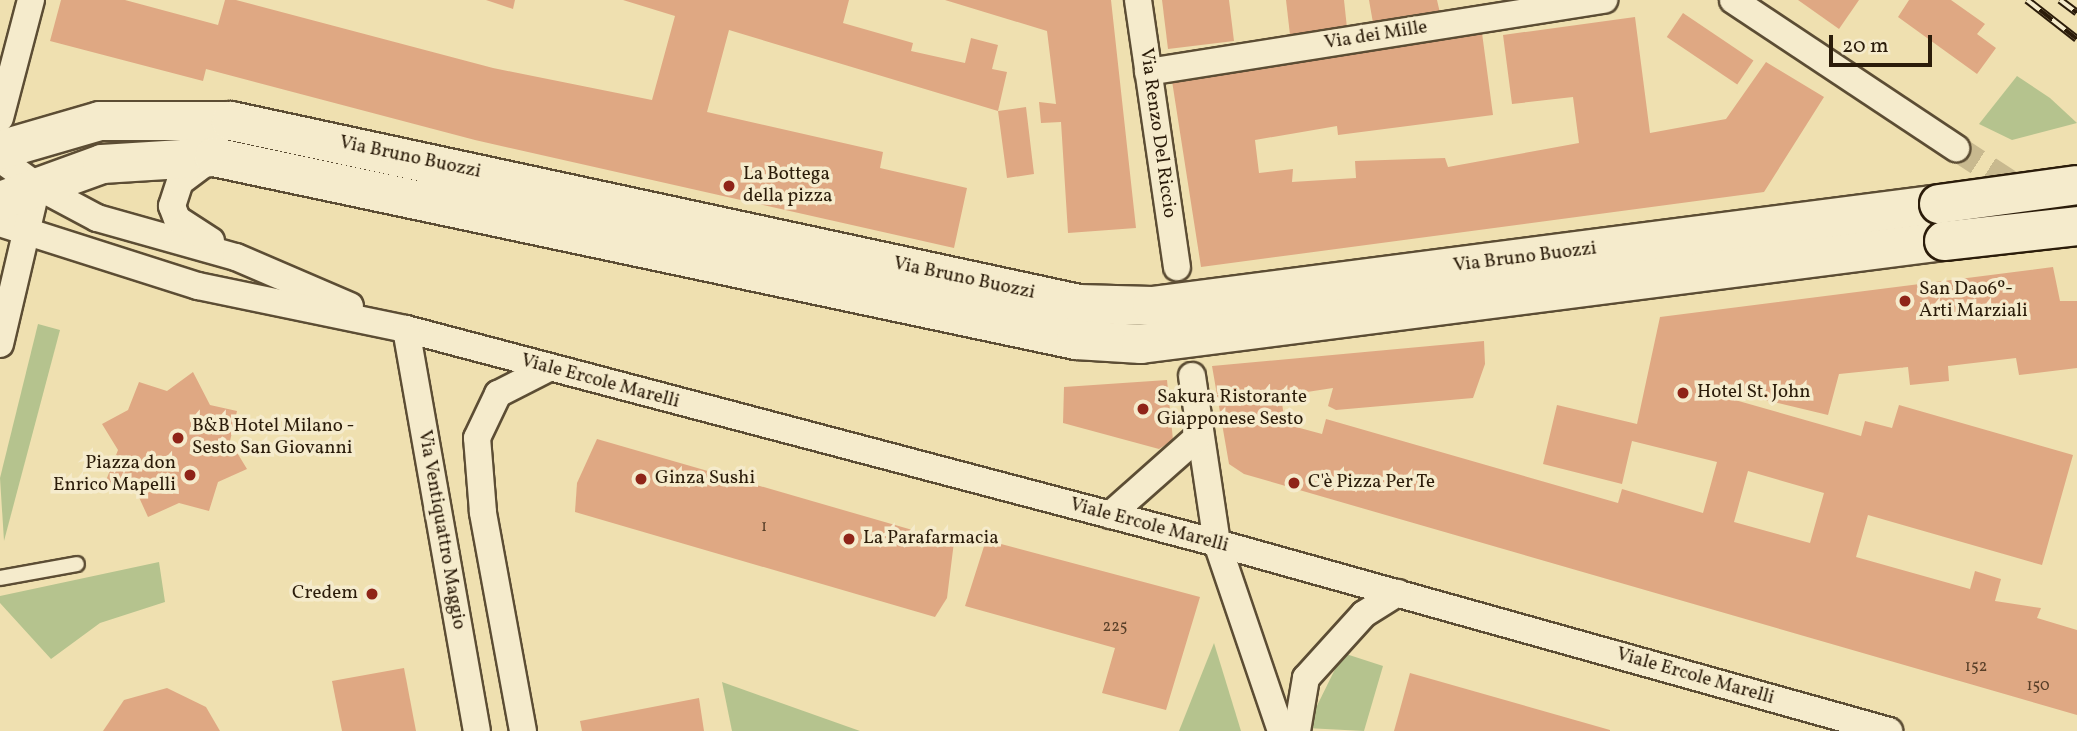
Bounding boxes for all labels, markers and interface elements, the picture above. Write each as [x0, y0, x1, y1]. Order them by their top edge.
street label: Via dei Mille [1323, 17, 1429, 55]
scale bar [1832, 21, 1935, 65]
text: 20 m [1842, 32, 1888, 61]
street label: Via Renzo Del Riccio [1134, 47, 1180, 219]
street label: Via Bruno Buozzi [337, 132, 483, 184]
place label: La Bottega della pizza [743, 164, 832, 208]
marker: La Bottega della pizza [721, 178, 737, 194]
street label: Via Bruno Buozzi [1452, 238, 1598, 278]
street label: Via Bruno Buozzi [891, 253, 1037, 305]
place label: San Dao6º- Arti Marziali [1919, 279, 2028, 323]
marker: San Dao6º- Arti Marziali [1897, 293, 1913, 309]
street label: Viale Ercole Marelli [518, 350, 682, 414]
place label: Hotel St. John [1697, 382, 1811, 404]
marker: Hotel St. John [1675, 385, 1691, 401]
place label: Sakura Ristorante Giapponese Sesto [1157, 387, 1307, 431]
marker: Sakura Ristorante Giapponese Sesto [1135, 401, 1151, 417]
place label: B&B Hotel Milano - Sesto San Giovanni [192, 416, 355, 460]
street label: Via Ventiquattro Maggio [412, 428, 470, 632]
marker: B&B Hotel Milano - Sesto San Giovanni [170, 430, 186, 446]
place label: Piazza don Enrico Mapelli [53, 453, 176, 497]
marker: Piazza don Enrico Mapelli [182, 467, 198, 483]
place label: Ginza Sushi [655, 468, 755, 490]
marker: Ginza Sushi [633, 471, 649, 487]
place label: C'è Pizza Per Te [1308, 472, 1435, 494]
marker: C'è Pizza Per Te [1286, 475, 1302, 491]
street label: Viale Ercole Marelli [1067, 494, 1231, 558]
house number: 1 [761, 517, 767, 537]
place label: La Parafarmacia [863, 528, 999, 550]
marker: La Parafarmacia [841, 531, 857, 547]
place label: Credem [292, 583, 358, 605]
marker: Credem [364, 586, 380, 602]
house number: 225 [1103, 617, 1127, 637]
street label: Viale Ercole Marelli [1613, 644, 1777, 710]
house number: 152 [1965, 657, 1987, 677]
house number: 150 [2026, 676, 2050, 696]

